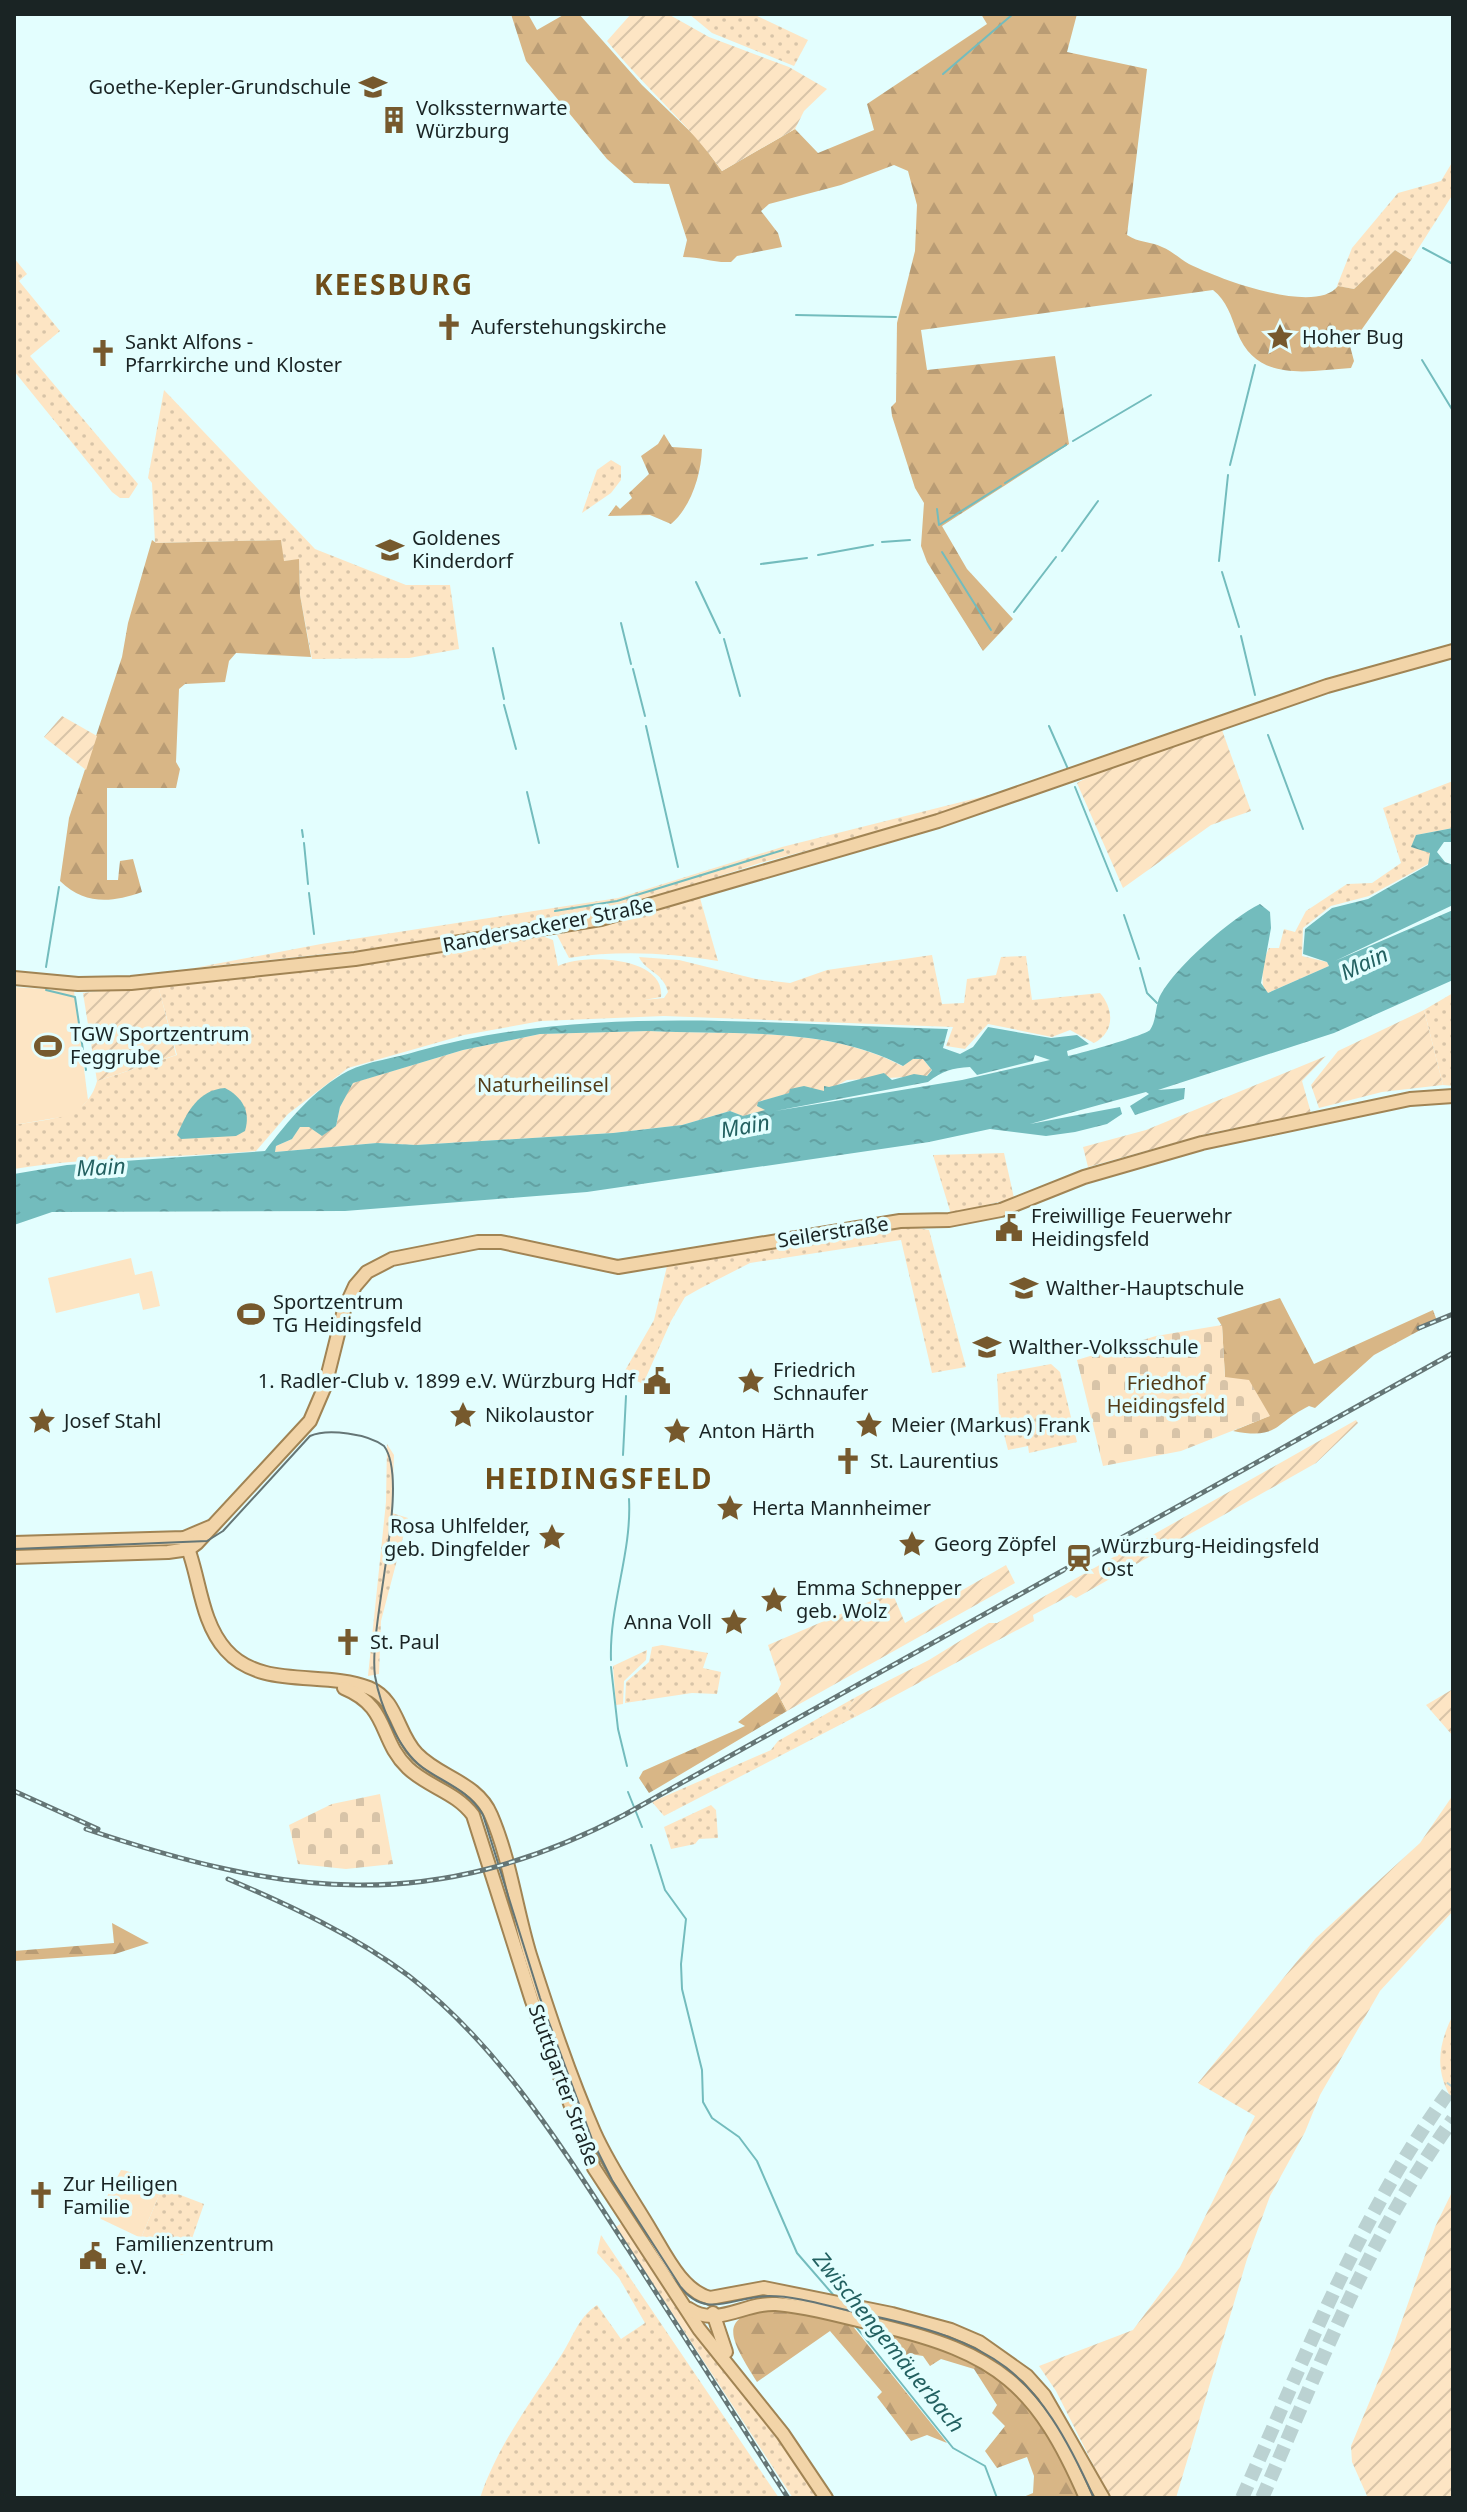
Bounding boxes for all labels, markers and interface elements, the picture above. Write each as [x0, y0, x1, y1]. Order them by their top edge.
school or university icon: Goethe-Kepler-Grundschule [358, 72, 388, 102]
place label: Goethe-Kepler-Grundschule [88, 73, 351, 100]
place label: Volkssternwarte Würzburg [416, 94, 568, 144]
building icon: Volkssternwarte Würzburg [379, 105, 409, 135]
district label: KEESBURG [314, 265, 474, 303]
church icon: Auferstehungskirche [434, 312, 464, 342]
place label: Auferstehungskirche [471, 313, 667, 340]
place icon: Hoher Bug [1265, 322, 1295, 352]
place label: Hoher Bug [1302, 323, 1404, 350]
place label: Sankt Alfons - Pfarrkirche und Kloster [125, 328, 342, 378]
church icon: Sankt Alfons - Pfarrkirche und Kloster [88, 338, 118, 368]
place label: Goldenes Kinderdorf [412, 524, 514, 574]
school or university icon: Goldenes Kinderdorf [375, 535, 405, 565]
street label: Randersackerer Straße [440, 891, 656, 958]
water label: Main [1335, 938, 1392, 986]
place label: TGW Sportzentrum Feggrube [70, 1020, 250, 1070]
sports icon: TGW Sportzentrum Feggrube [33, 1031, 63, 1061]
park label: Naturheilinsel [477, 1071, 609, 1098]
water label: Main [718, 1106, 772, 1144]
water label: Main [75, 1150, 126, 1182]
place label: Freiwillige Feuerwehr Heidingsfeld [1031, 1202, 1232, 1252]
street label: Seilerstraße [776, 1209, 890, 1254]
public building icon: Freiwillige Feuerwehr Heidingsfeld [994, 1213, 1024, 1243]
school or university icon: Walther-Hauptschule [1009, 1273, 1039, 1303]
place label: Walther-Hauptschule [1046, 1274, 1244, 1301]
place label: Sportzentrum TG Heidingsfeld [273, 1288, 422, 1338]
sports icon: Sportzentrum TG Heidingsfeld [236, 1299, 266, 1329]
school or university icon: Walther-Volksschule [972, 1332, 1002, 1362]
place label: Walther-Volksschule [1009, 1333, 1199, 1360]
place label: Friedrich Schnaufer [773, 1356, 868, 1406]
public building icon: 1. Radler-Club v. 1899 e.V. Würzburg Hdf [642, 1366, 672, 1396]
place icon: Friedrich Schnaufer [736, 1366, 766, 1396]
place label: 1. Radler-Club v. 1899 e.V. Würzburg Hdf [258, 1367, 636, 1394]
park label: Friedhof Heidingsfeld [1107, 1369, 1225, 1419]
place icon: Nikolaustor [448, 1400, 478, 1430]
place label: Nikolaustor [485, 1401, 594, 1428]
place icon: Josef Stahl [27, 1406, 57, 1436]
place label: Josef Stahl [62, 1407, 161, 1434]
place icon: Meier (Markus) Frank [854, 1410, 884, 1440]
place label: Meier (Markus) Frank [891, 1411, 1091, 1438]
place icon: Anton Härth [662, 1416, 692, 1446]
place label: Anton Härth [699, 1417, 815, 1444]
church icon: St. Laurentius [833, 1446, 863, 1476]
place label: St. Laurentius [870, 1447, 999, 1474]
district label: HEIDINGSFELD [484, 1459, 714, 1497]
place icon: Herta Mannheimer [715, 1493, 745, 1523]
place label: Herta Mannheimer [752, 1494, 931, 1521]
place label: Rosa Uhlfelder, geb. Dingfelder [384, 1512, 530, 1562]
place icon: Rosa Uhlfelder, geb. Dingfelder [537, 1522, 567, 1552]
place icon: Georg Zöpfel [897, 1529, 927, 1559]
place label: Georg Zöpfel [934, 1530, 1057, 1557]
place label: Würzburg-Heidingsfeld Ost [1101, 1532, 1319, 1582]
station icon: Würzburg-Heidingsfeld Ost [1064, 1543, 1094, 1573]
place label: Emma Schnepper geb. Wolz [796, 1574, 962, 1624]
place icon: Emma Schnepper geb. Wolz [759, 1585, 789, 1615]
place icon: Anna Voll [719, 1607, 749, 1637]
place label: Anna Voll [624, 1608, 712, 1635]
church icon: St. Paul [333, 1627, 363, 1657]
place label: St. Paul [370, 1628, 440, 1655]
street label: Stuttgarter Straße [523, 2000, 606, 2169]
place label: Zur Heiligen Familie [63, 2170, 178, 2220]
church icon: Zur Heiligen Familie [26, 2180, 56, 2210]
place label: Familienzentrum e.V. [115, 2230, 274, 2280]
public building icon: Familienzentrum e.V. [78, 2241, 108, 2271]
water label: Zwischengemäuerbach [807, 2244, 972, 2438]

